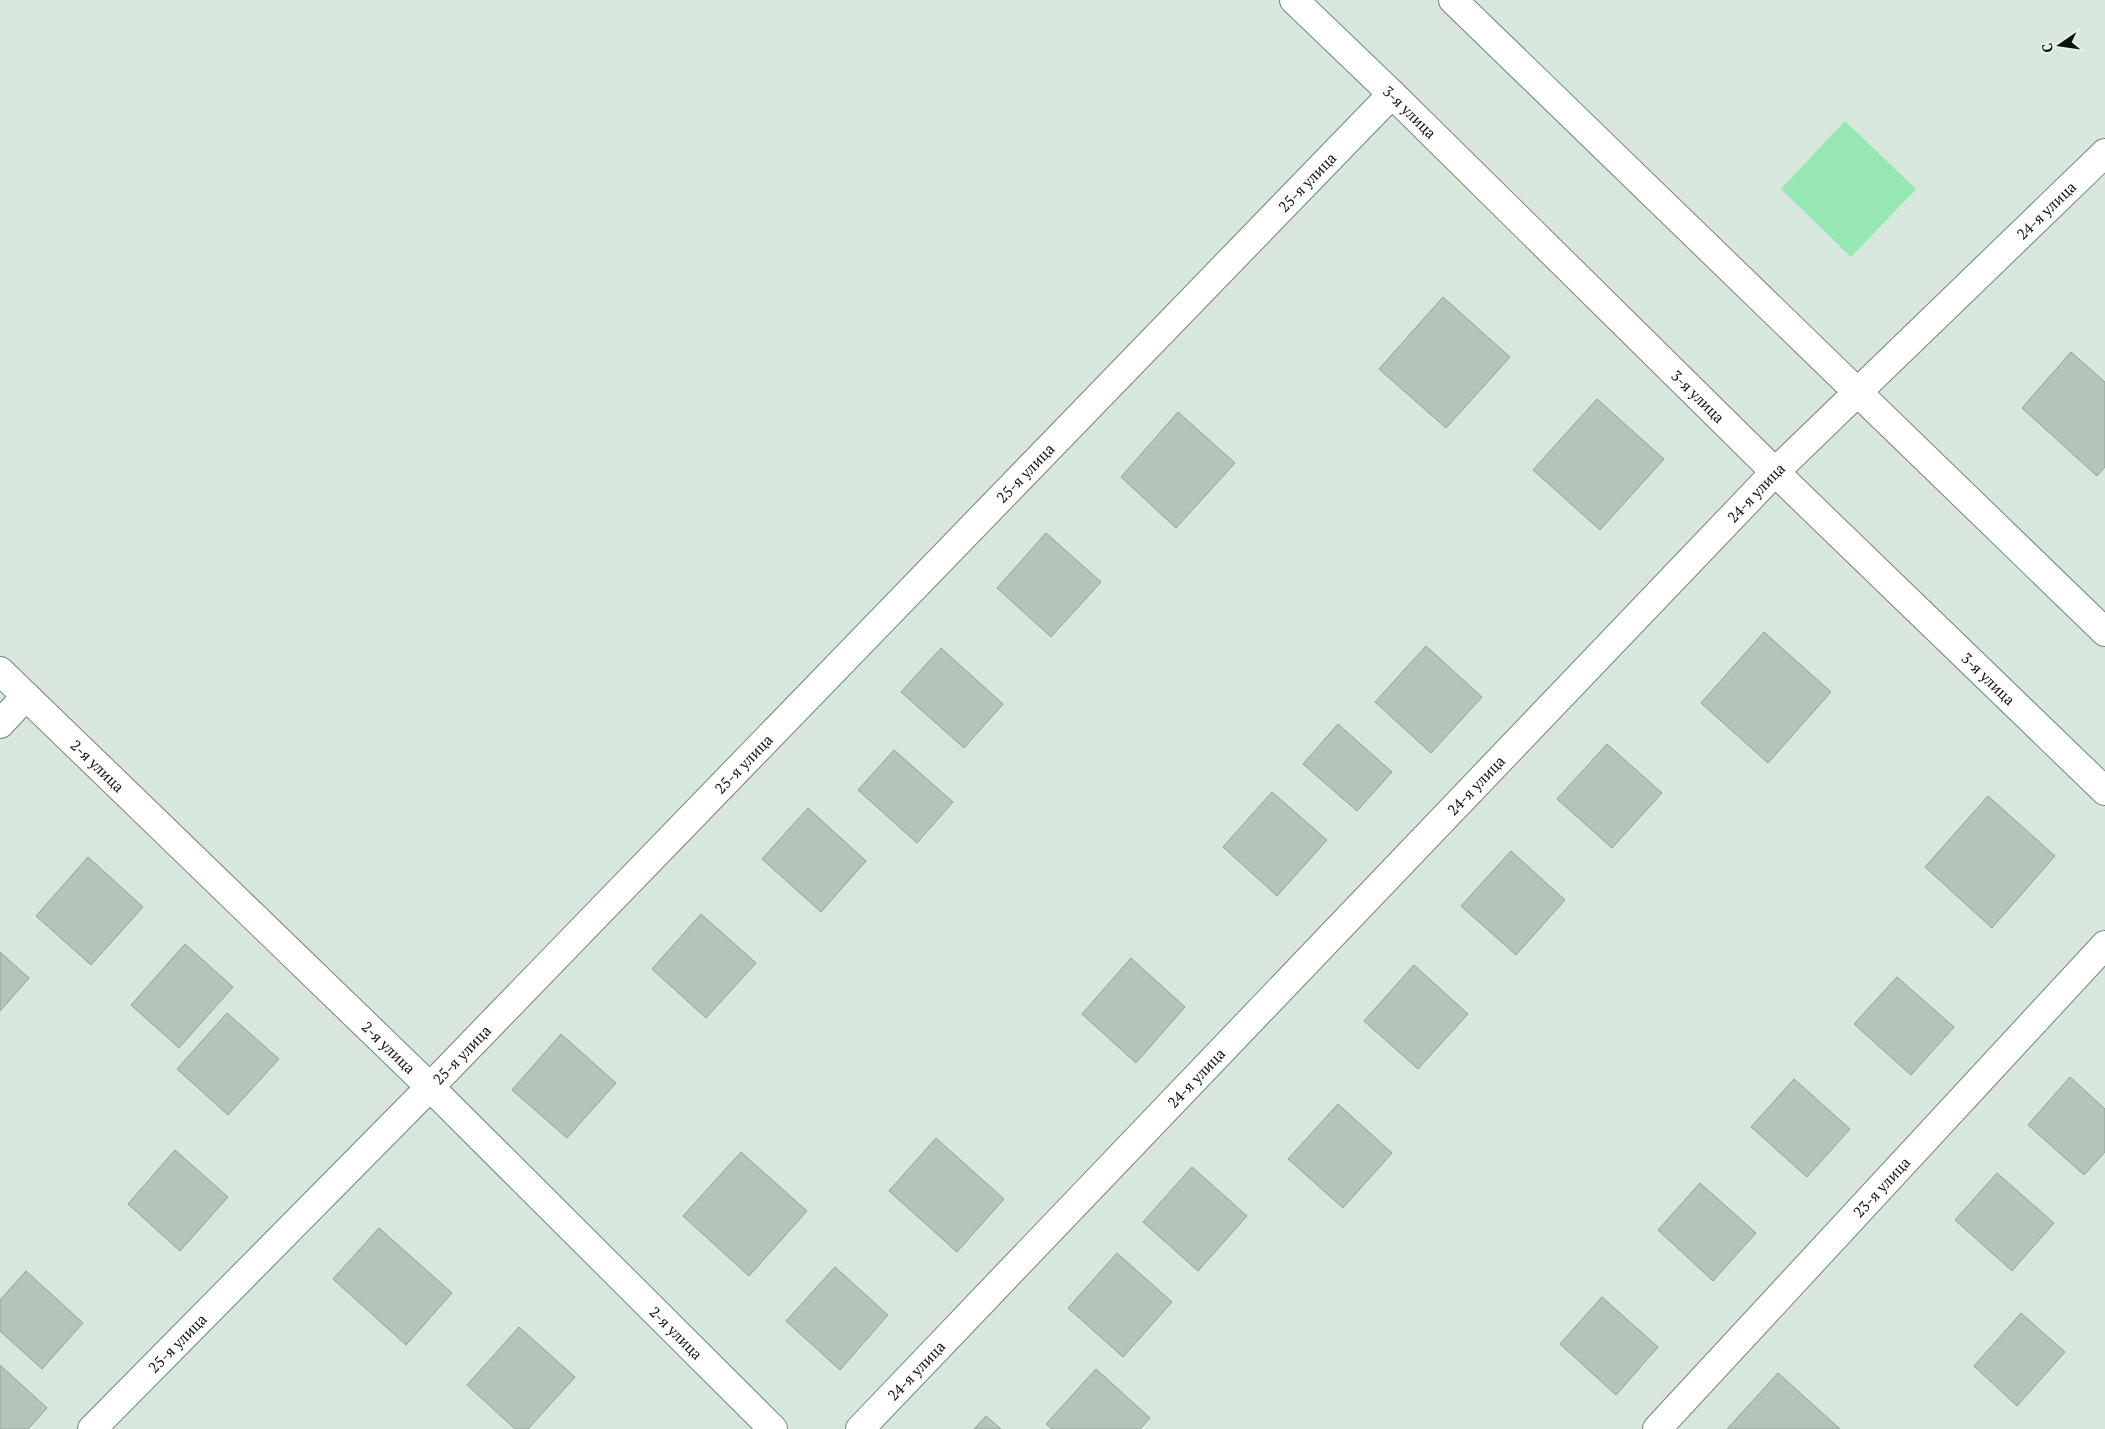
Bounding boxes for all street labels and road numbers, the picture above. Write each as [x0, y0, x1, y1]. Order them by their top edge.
street label: 3-я улица [1379, 81, 1441, 143]
street label: 25-я улица [1273, 148, 1341, 216]
street label: 24-я улица [2012, 176, 2080, 243]
street label: 3-я улица [1667, 365, 1729, 427]
street label: 25-я улица [992, 438, 1059, 507]
street label: 24-я улица [1722, 458, 1789, 526]
street label: 3-я улица [1957, 648, 2020, 709]
street label: 25-я улица [710, 729, 777, 798]
street label: 2-я улица [67, 735, 129, 796]
street label: 24-я улица [1442, 751, 1509, 819]
street label: 2-я улица [358, 1017, 420, 1078]
street label: 25-я улица [428, 1020, 495, 1089]
street label: 24-я улица [1163, 1043, 1229, 1112]
street label: 23-я улица [1848, 1152, 1914, 1221]
street label: 2-я улица [645, 1302, 707, 1364]
street label: 25-я улица [143, 1309, 211, 1377]
street label: 24-я улица [883, 1336, 950, 1405]

